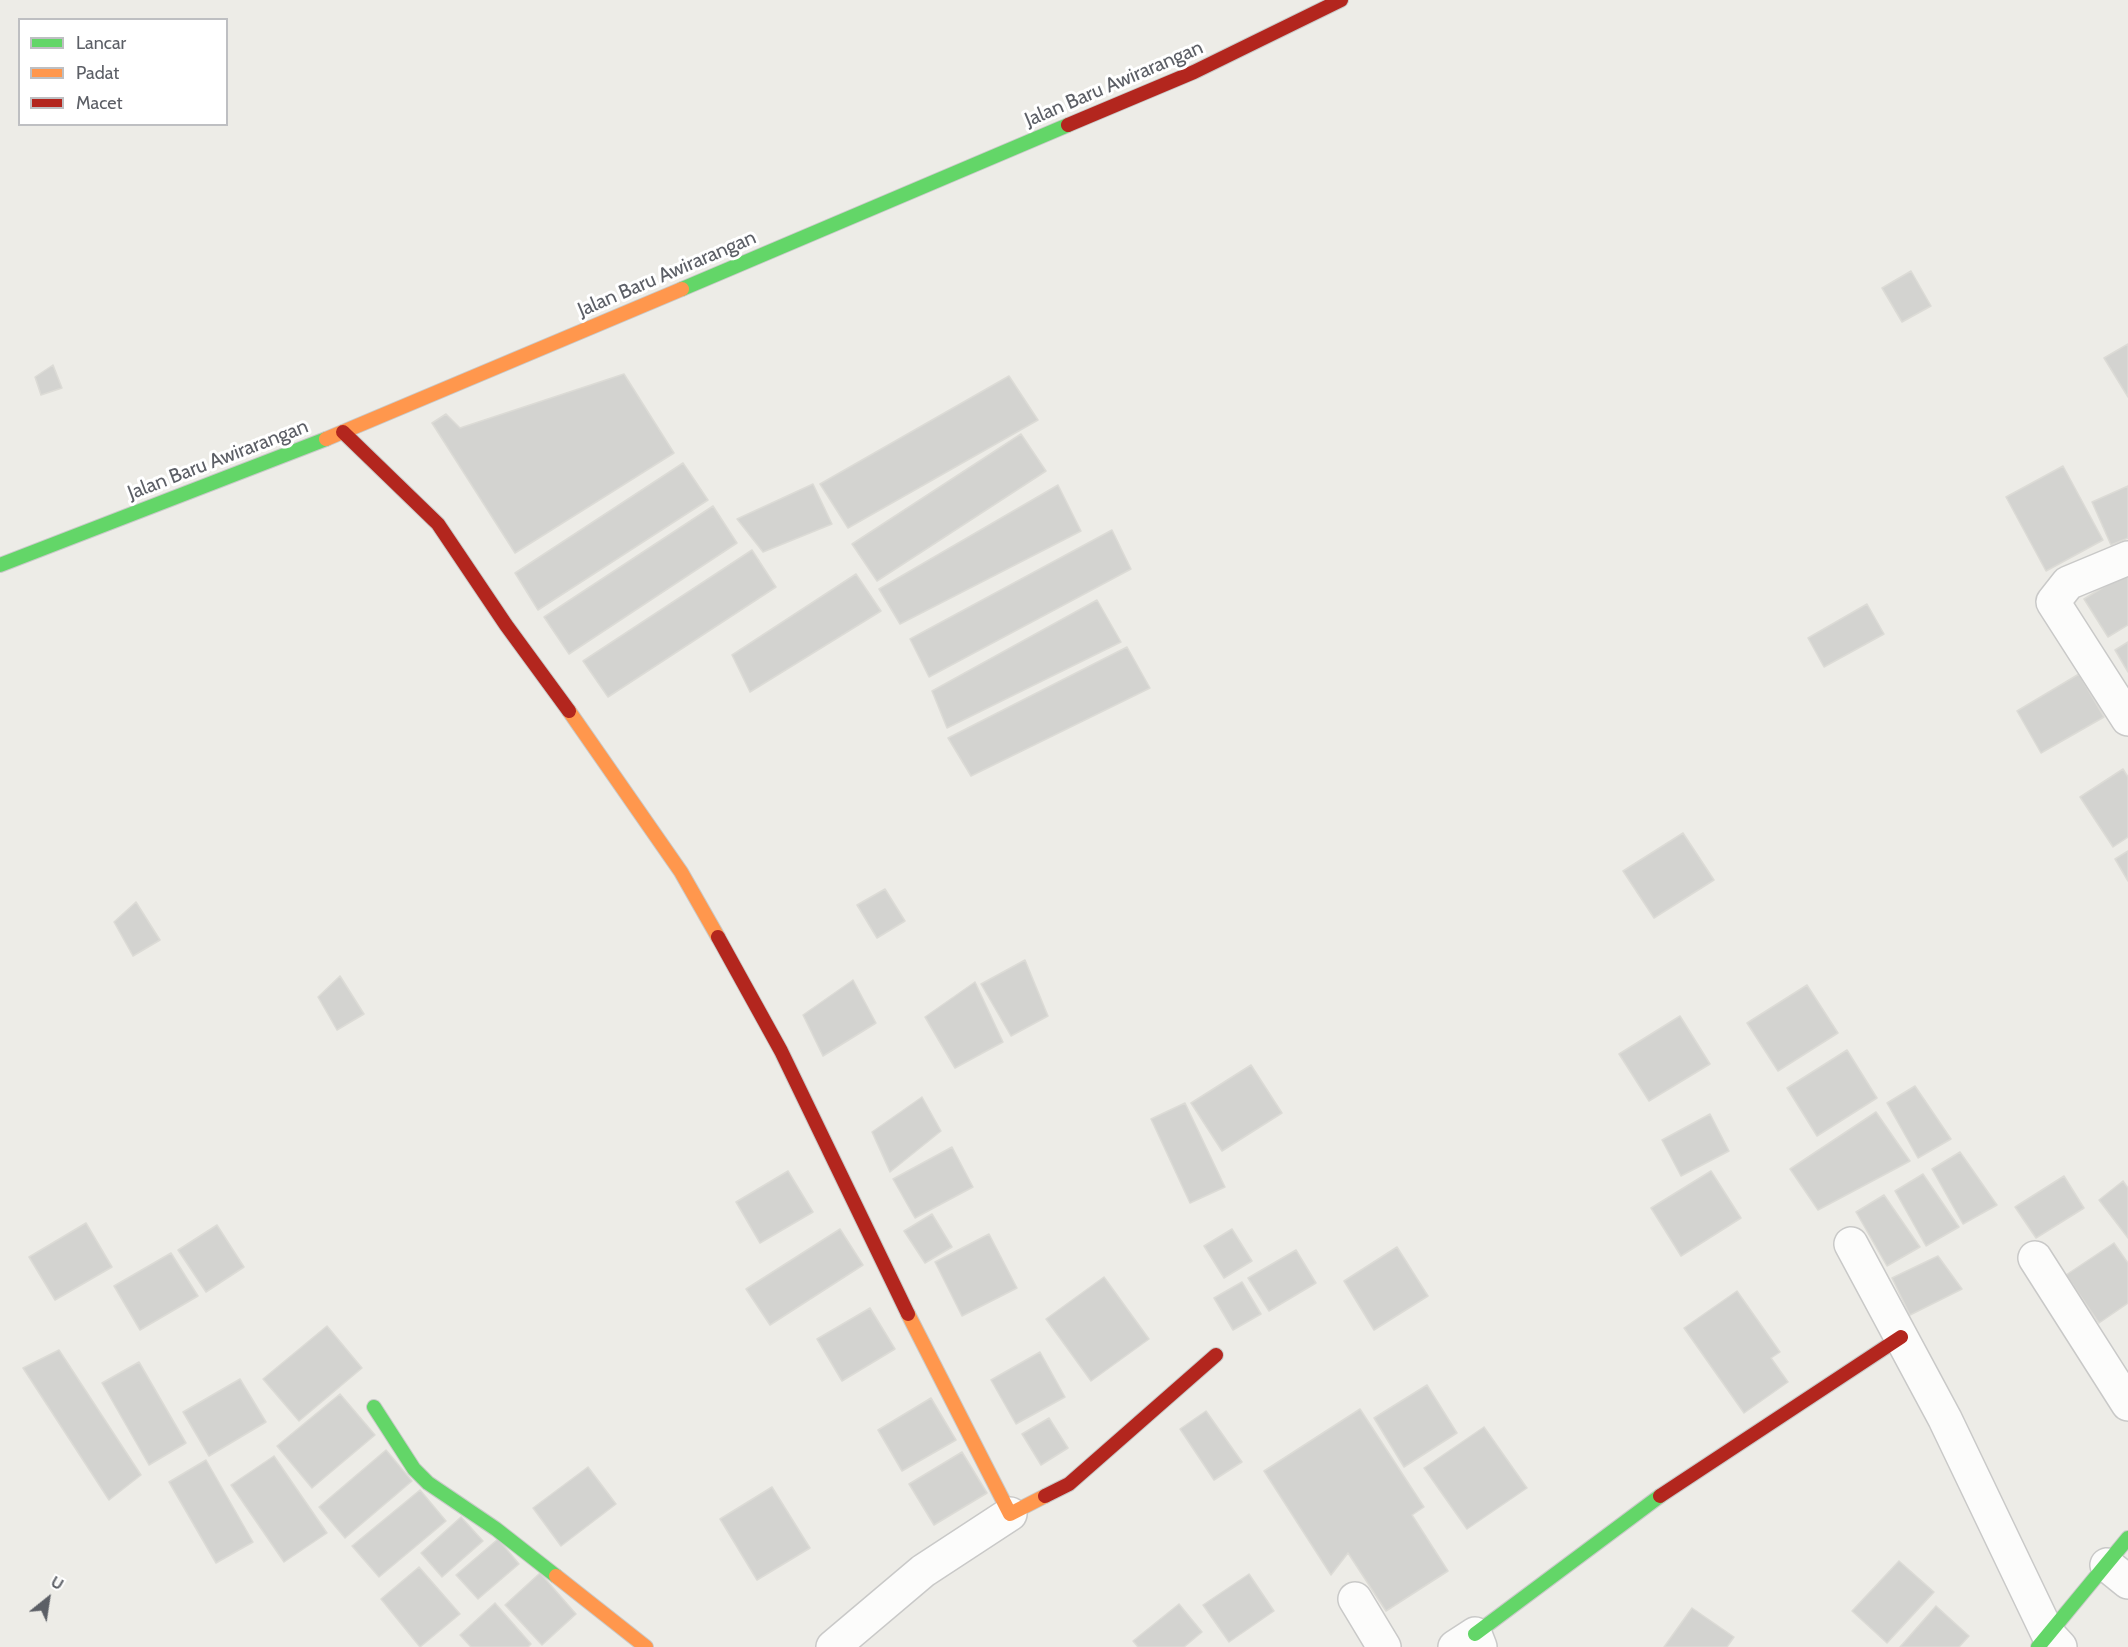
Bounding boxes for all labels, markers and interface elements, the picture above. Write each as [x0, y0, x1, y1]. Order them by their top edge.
legend [18, 18, 228, 126]
text: Lancar [76, 32, 126, 54]
street label: Jalan Baru Awirarangan [1021, 36, 1207, 132]
text: Padat [76, 62, 119, 84]
text: Macet [76, 92, 122, 114]
street label: Jalan Baru Awirarangan [574, 226, 760, 322]
street label: Jalan Baru Awirarangan [124, 415, 312, 505]
north arrow [18, 1569, 78, 1629]
text: U [48, 1572, 67, 1594]

